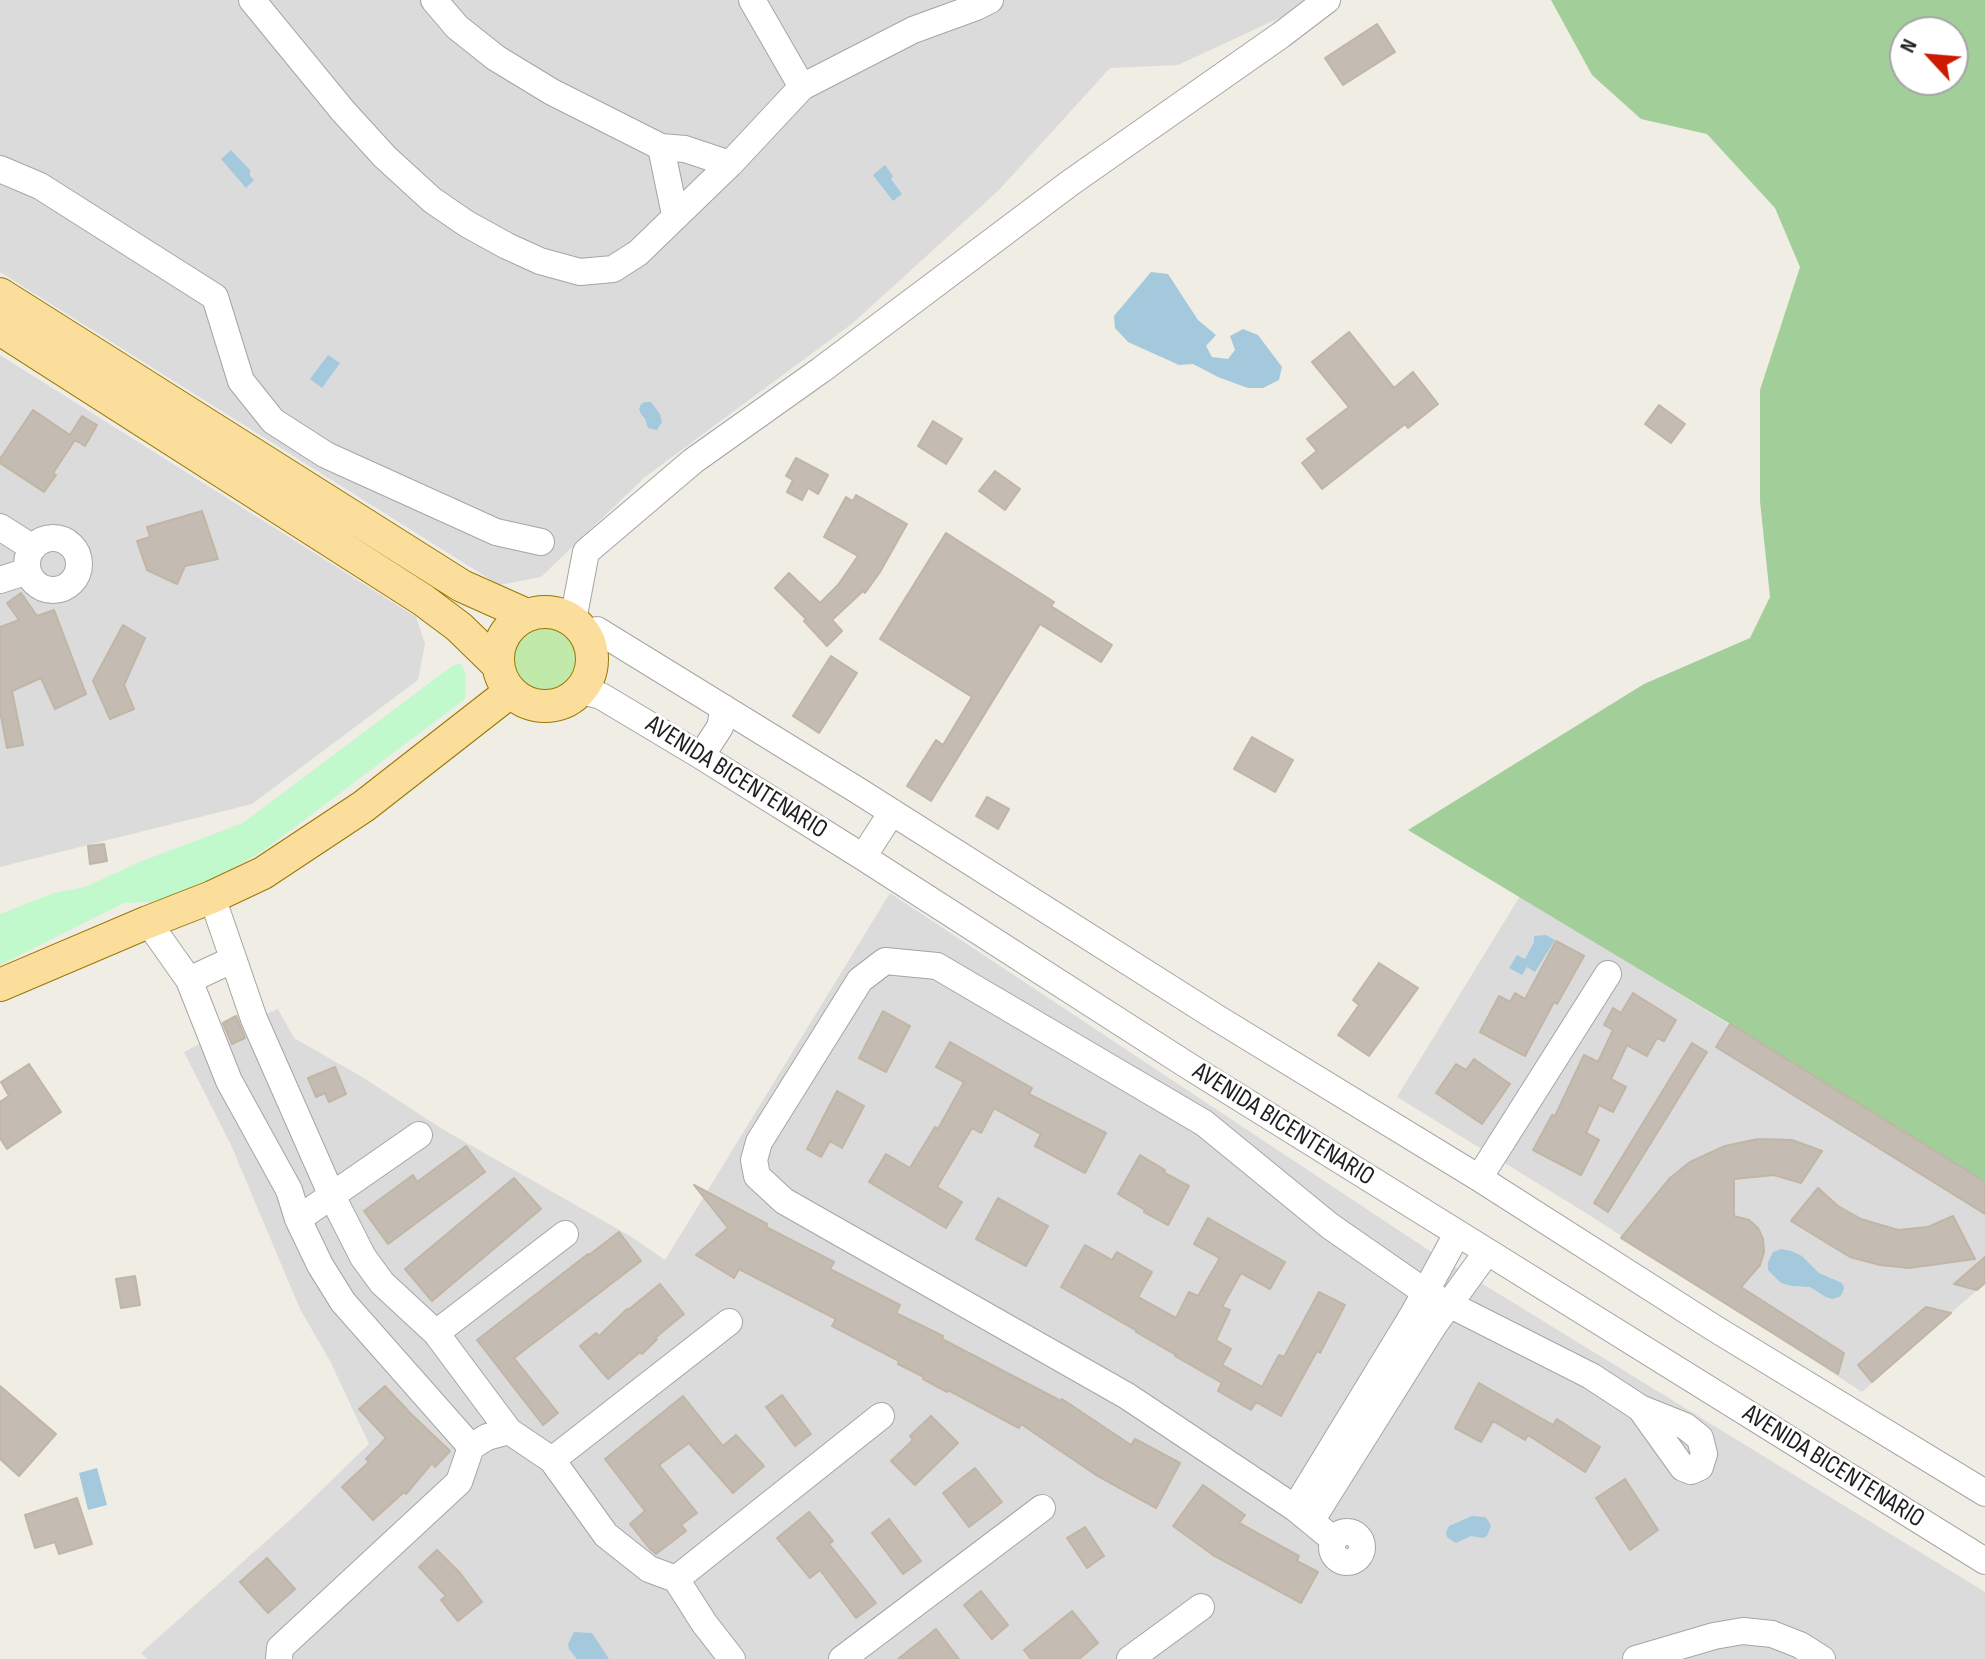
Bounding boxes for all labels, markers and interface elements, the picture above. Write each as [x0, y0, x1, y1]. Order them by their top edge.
north arrow [1889, 16, 1969, 96]
text: N [1894, 35, 1923, 57]
street label: AVENIDA BICENTENARIO [639, 710, 833, 846]
street label: AVENIDA BICENTENARIO [1186, 1057, 1380, 1193]
street label: AVENIDA BICENTENARIO [1736, 1399, 1930, 1535]

